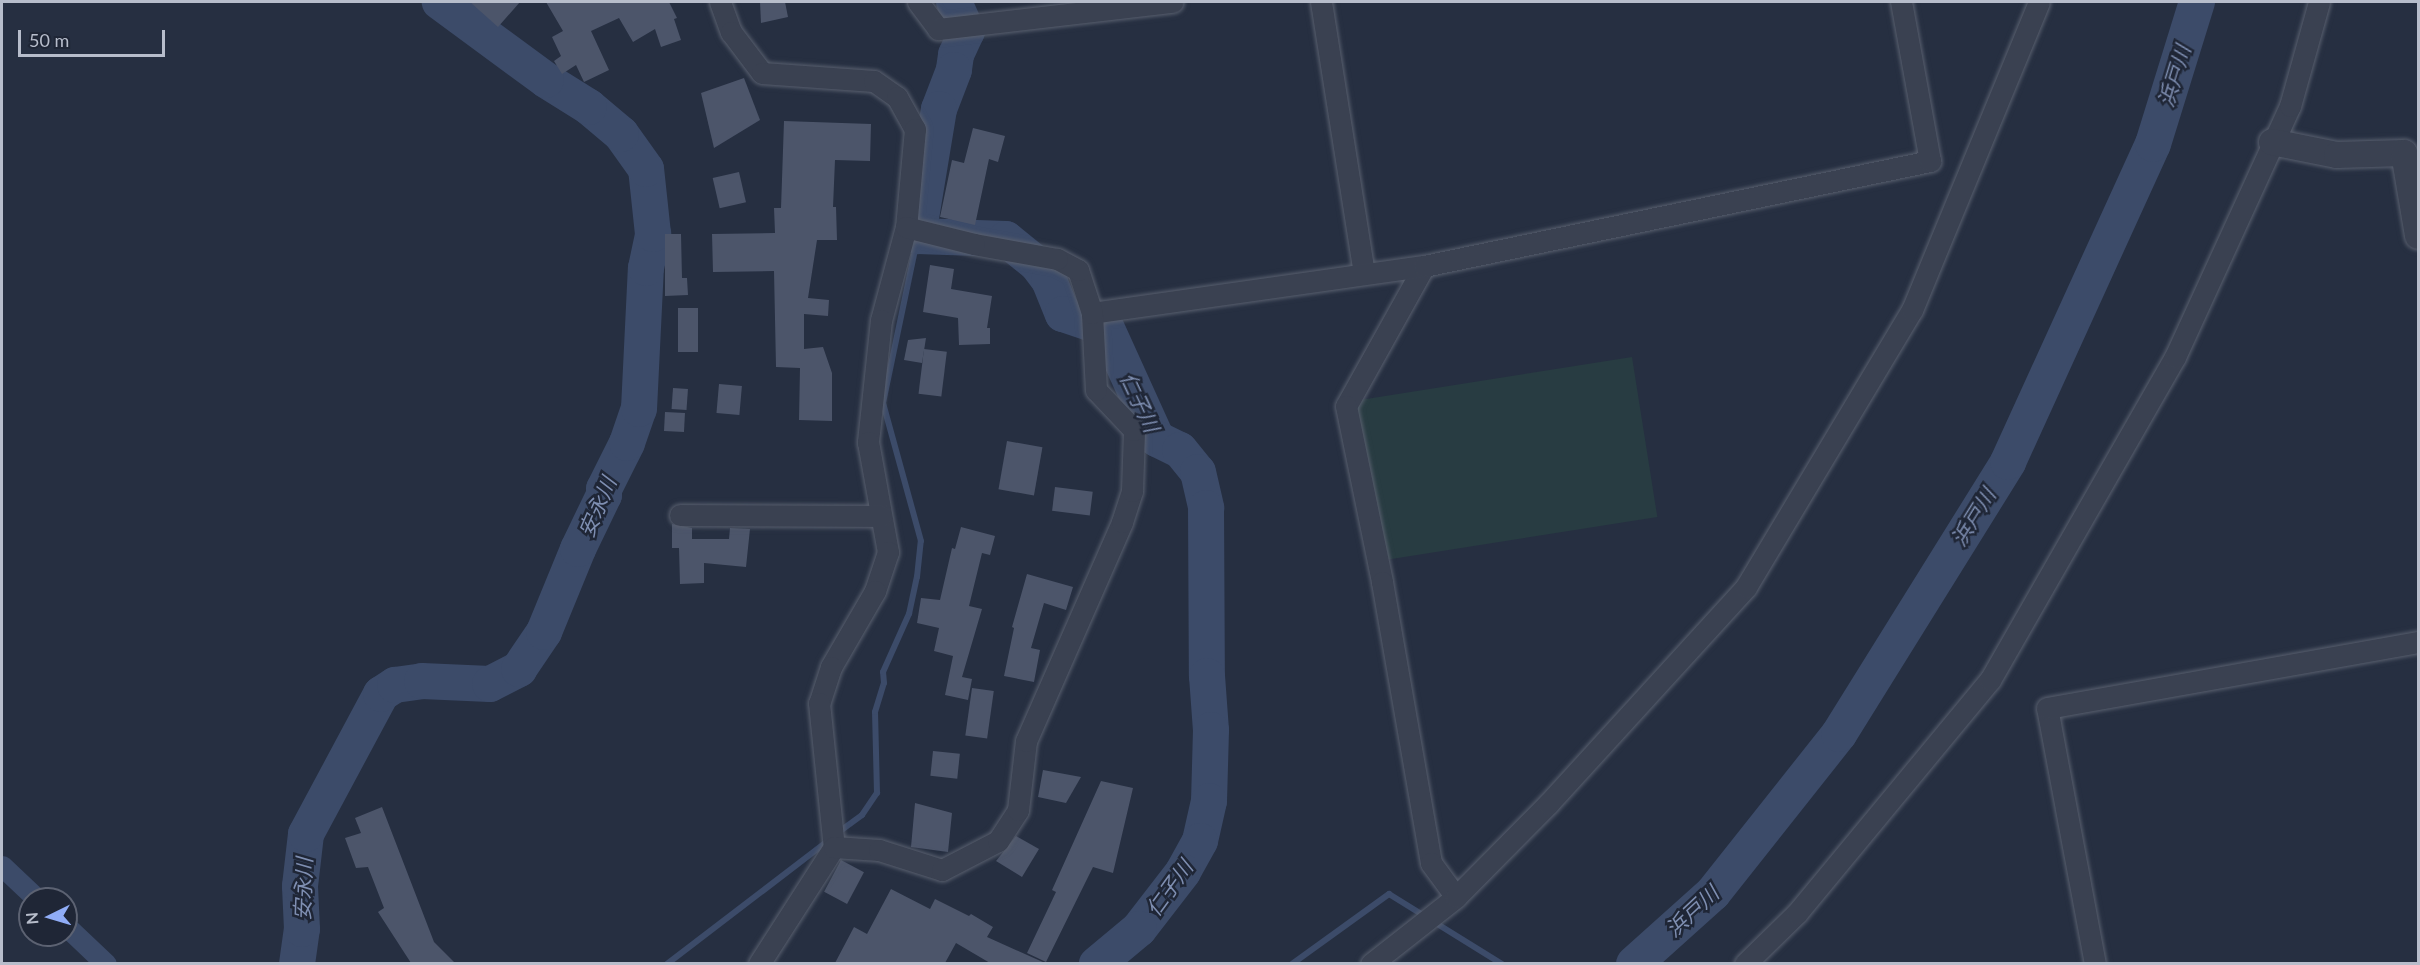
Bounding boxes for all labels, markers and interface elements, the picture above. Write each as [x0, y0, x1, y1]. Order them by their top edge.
scale bar [21, 18, 168, 56]
text: 50 m [29, 29, 69, 51]
water label: 浜戸川 [2153, 42, 2195, 110]
water label: 仁子川 [1115, 368, 1165, 436]
water label: 安永川 [573, 473, 621, 541]
water label: 浜戸川 [1946, 484, 2000, 550]
water label: 仁子川 [1140, 855, 1198, 921]
water label: 安永川 [289, 857, 317, 921]
water label: 浜戸川 [1660, 880, 1724, 942]
north arrow [18, 887, 78, 947]
text: N [22, 911, 42, 925]

